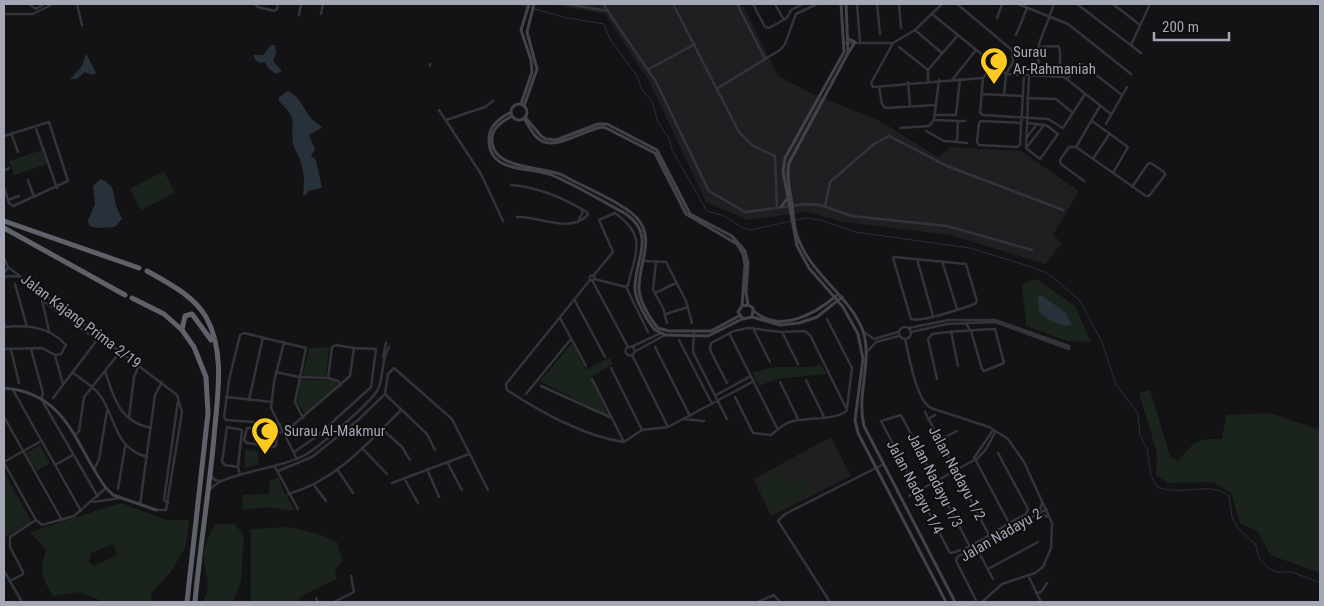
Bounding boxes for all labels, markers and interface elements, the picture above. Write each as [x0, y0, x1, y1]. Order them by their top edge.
scale bar [1154, 10, 1229, 42]
text: 200 m [1162, 18, 1199, 36]
place label: Surau Ar-Rahmaniah [1013, 43, 1096, 78]
mosque icon: Surau Ar-Rahmaniah [979, 46, 1009, 85]
street label: Jalan Kajang Prima 2/19 [17, 270, 145, 372]
mosque icon: Surau Al-Makmur [250, 416, 280, 455]
place label: Surau Al-Makmur [284, 422, 386, 440]
street label: Jalan Nadayu 1/2 [925, 423, 989, 523]
street label: Jalan Nadayu 1/3 [903, 430, 967, 530]
street label: Jalan Nadayu 1/4 [883, 437, 947, 537]
street label: Jalan Nadayu 2 [957, 504, 1045, 566]

